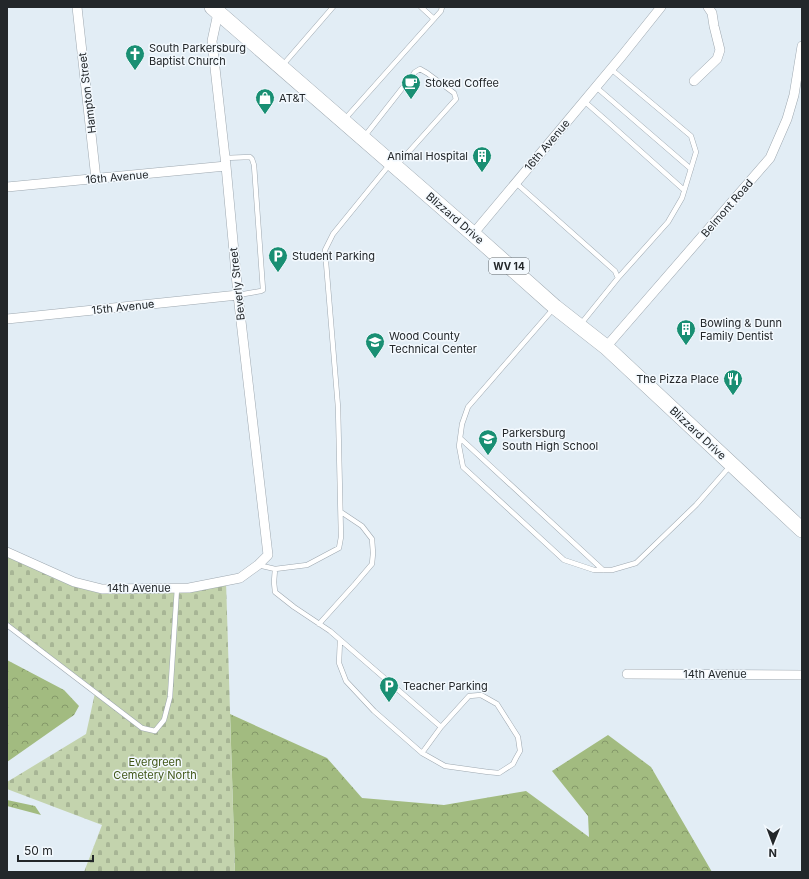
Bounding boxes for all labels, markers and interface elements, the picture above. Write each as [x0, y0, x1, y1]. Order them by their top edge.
place label: South Parkersburg Baptist Church [149, 41, 246, 68]
church icon: South Parkersburg Baptist Church [124, 43, 146, 71]
street label: Hampton Street [75, 51, 99, 134]
cafe icon: Stoked Coffee [400, 72, 422, 100]
place label: Stoked Coffee [425, 76, 499, 90]
shop icon: AT&T [254, 87, 276, 115]
place label: AT&T [279, 91, 306, 105]
street label: 16th Avenue [521, 116, 573, 174]
building icon: Animal Hospital [471, 145, 493, 173]
place label: Animal Hospital [387, 149, 468, 163]
street label: 16th Avenue [85, 167, 149, 187]
street label: Belmont Road [698, 176, 756, 240]
street label: Blizzard Drive [423, 189, 487, 247]
parking icon: Student Parking [267, 245, 289, 273]
street label: Beverly Street [226, 247, 248, 321]
place label: Student Parking [292, 249, 375, 263]
road number: WV 14 [489, 258, 529, 274]
street label: 15th Avenue [91, 297, 155, 317]
place label: Bowling & Dunn Family Dentist [700, 316, 782, 343]
building icon: Bowling & Dunn Family Dentist [675, 318, 697, 346]
place label: Wood County Technical Center [389, 329, 477, 356]
school or university icon: Wood County Technical Center [364, 331, 386, 359]
restaurant icon: The Pizza Place [722, 368, 744, 396]
place label: The Pizza Place [636, 372, 719, 386]
street label: Blizzard Drive [667, 403, 729, 463]
place label: Parkersburg South High School [502, 426, 598, 453]
school or university icon: Parkersburg South High School [477, 428, 499, 456]
street label: 14th Avenue [107, 581, 171, 595]
street label: 14th Avenue [683, 667, 747, 681]
parking icon: Teacher Parking [378, 675, 400, 703]
place label: Teacher Parking [403, 679, 488, 693]
park label: Evergreen Cemetery North [113, 755, 197, 782]
north arrow [753, 823, 793, 863]
scale bar [18, 837, 93, 863]
text: 50 m [24, 843, 53, 858]
text: N [769, 846, 777, 860]

